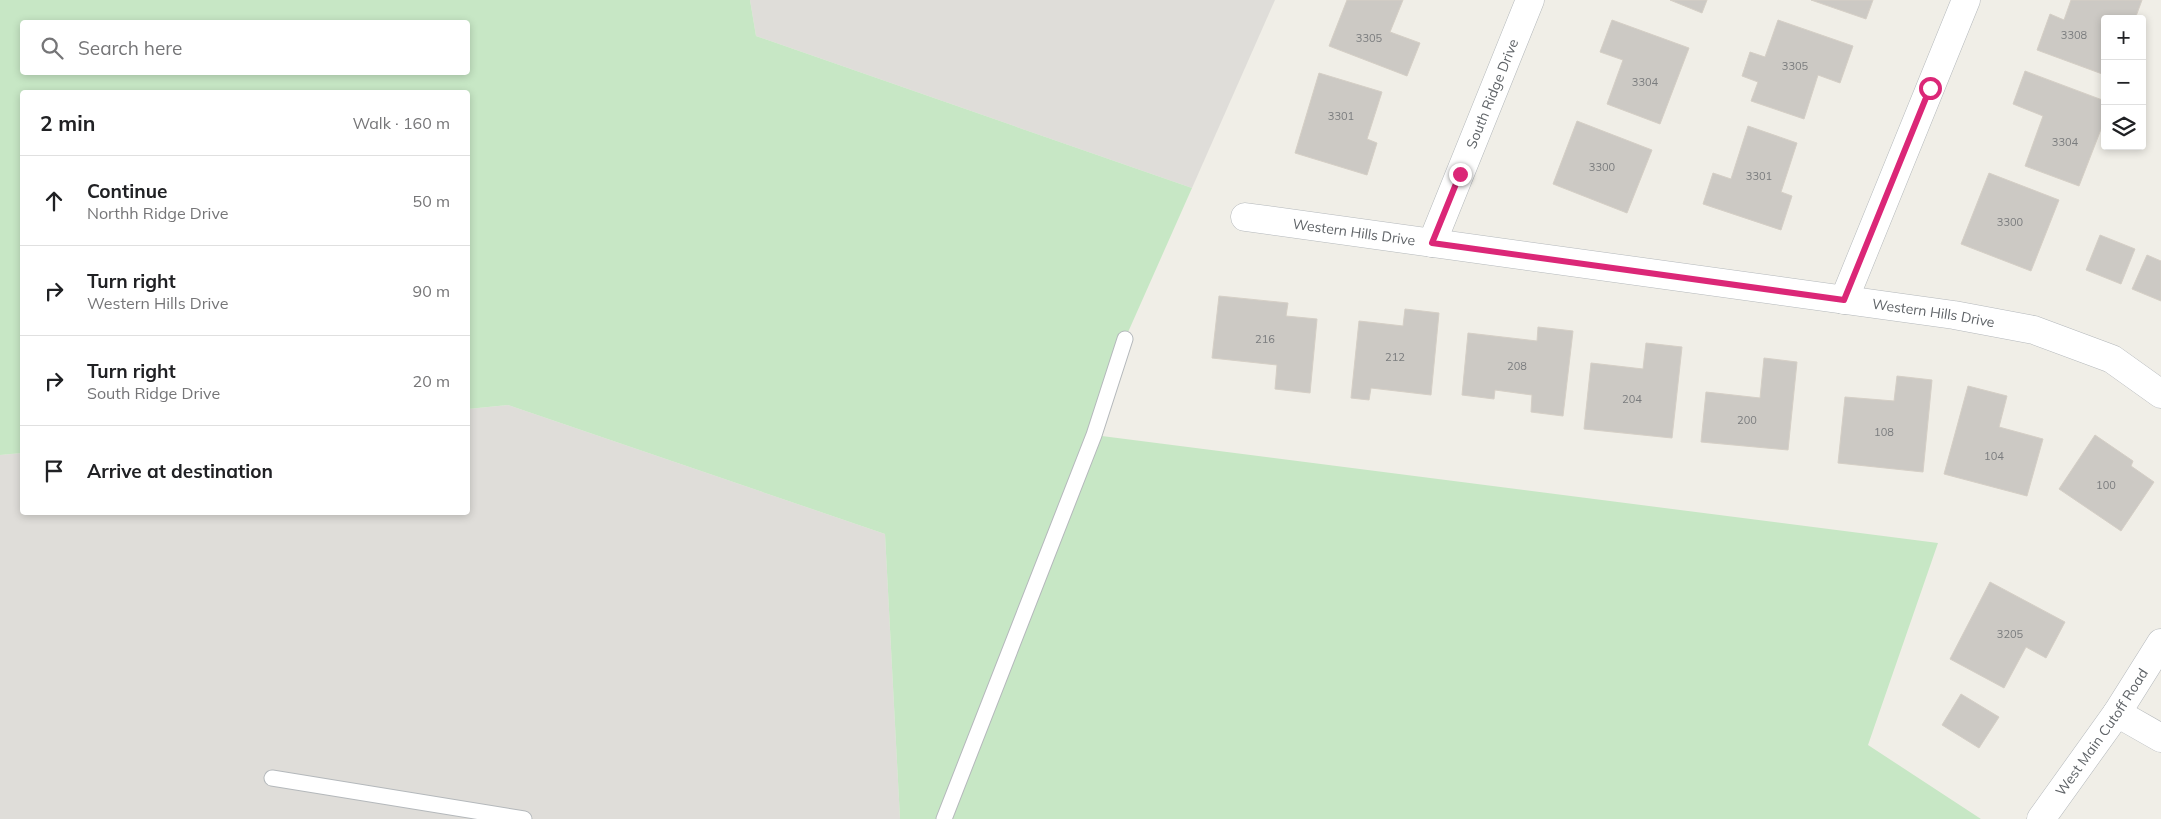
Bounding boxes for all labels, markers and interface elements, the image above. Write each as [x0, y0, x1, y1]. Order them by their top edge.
map controls [2101, 15, 2146, 150]
button: + [2101, 15, 2146, 60]
search box [20, 20, 470, 75]
house number: 3308 [2061, 28, 2088, 42]
house number: 3305 [1356, 31, 1383, 45]
icon: search [38, 34, 66, 62]
text: Search here [78, 36, 182, 60]
street label: South Ridge Drive [1462, 36, 1522, 151]
house number: 3305 [1782, 59, 1809, 73]
button: − [2101, 60, 2146, 105]
house number: 3304 [1632, 75, 1659, 89]
route start [1919, 77, 1942, 100]
button: layers [2101, 105, 2146, 150]
house number: 3301 [1328, 109, 1354, 123]
text: 2 min [40, 110, 95, 136]
text: Walk · 160 m [352, 113, 450, 133]
house number: 3304 [2052, 135, 2079, 149]
house number: 3300 [1589, 160, 1616, 174]
route end [1449, 163, 1472, 186]
house number: 3301 [1746, 169, 1772, 183]
text: Continue [87, 179, 167, 203]
icon: ahead [40, 187, 68, 215]
text: 50 m [413, 191, 450, 211]
text: Northh Ridge Drive [87, 203, 229, 223]
street label: Western Hills Drive [1291, 215, 1417, 249]
house number: 3300 [1997, 215, 2024, 229]
text: Turn right [87, 269, 176, 293]
icon: right [40, 277, 68, 305]
text: 90 m [413, 281, 450, 301]
text: Western Hills Drive [87, 293, 228, 313]
street label: Western Hills Drive [1871, 295, 1996, 331]
house number: 216 [1255, 332, 1275, 346]
house number: 212 [1385, 350, 1405, 364]
text: Turn right [87, 359, 176, 383]
house number: 208 [1507, 359, 1527, 373]
icon: right [40, 367, 68, 395]
text: 20 m [413, 371, 450, 391]
text: South Ridge Drive [87, 383, 220, 403]
house number: 204 [1622, 392, 1642, 406]
house number: 200 [1737, 413, 1757, 427]
house number: 108 [1874, 425, 1894, 439]
house number: 104 [1984, 449, 2004, 463]
icon: arrive [40, 457, 68, 485]
text: Arrive at destination [87, 459, 273, 483]
house number: 100 [2096, 478, 2116, 492]
house number: 3205 [1997, 627, 2024, 641]
street label: West Main Cutoff Road [2051, 665, 2152, 799]

